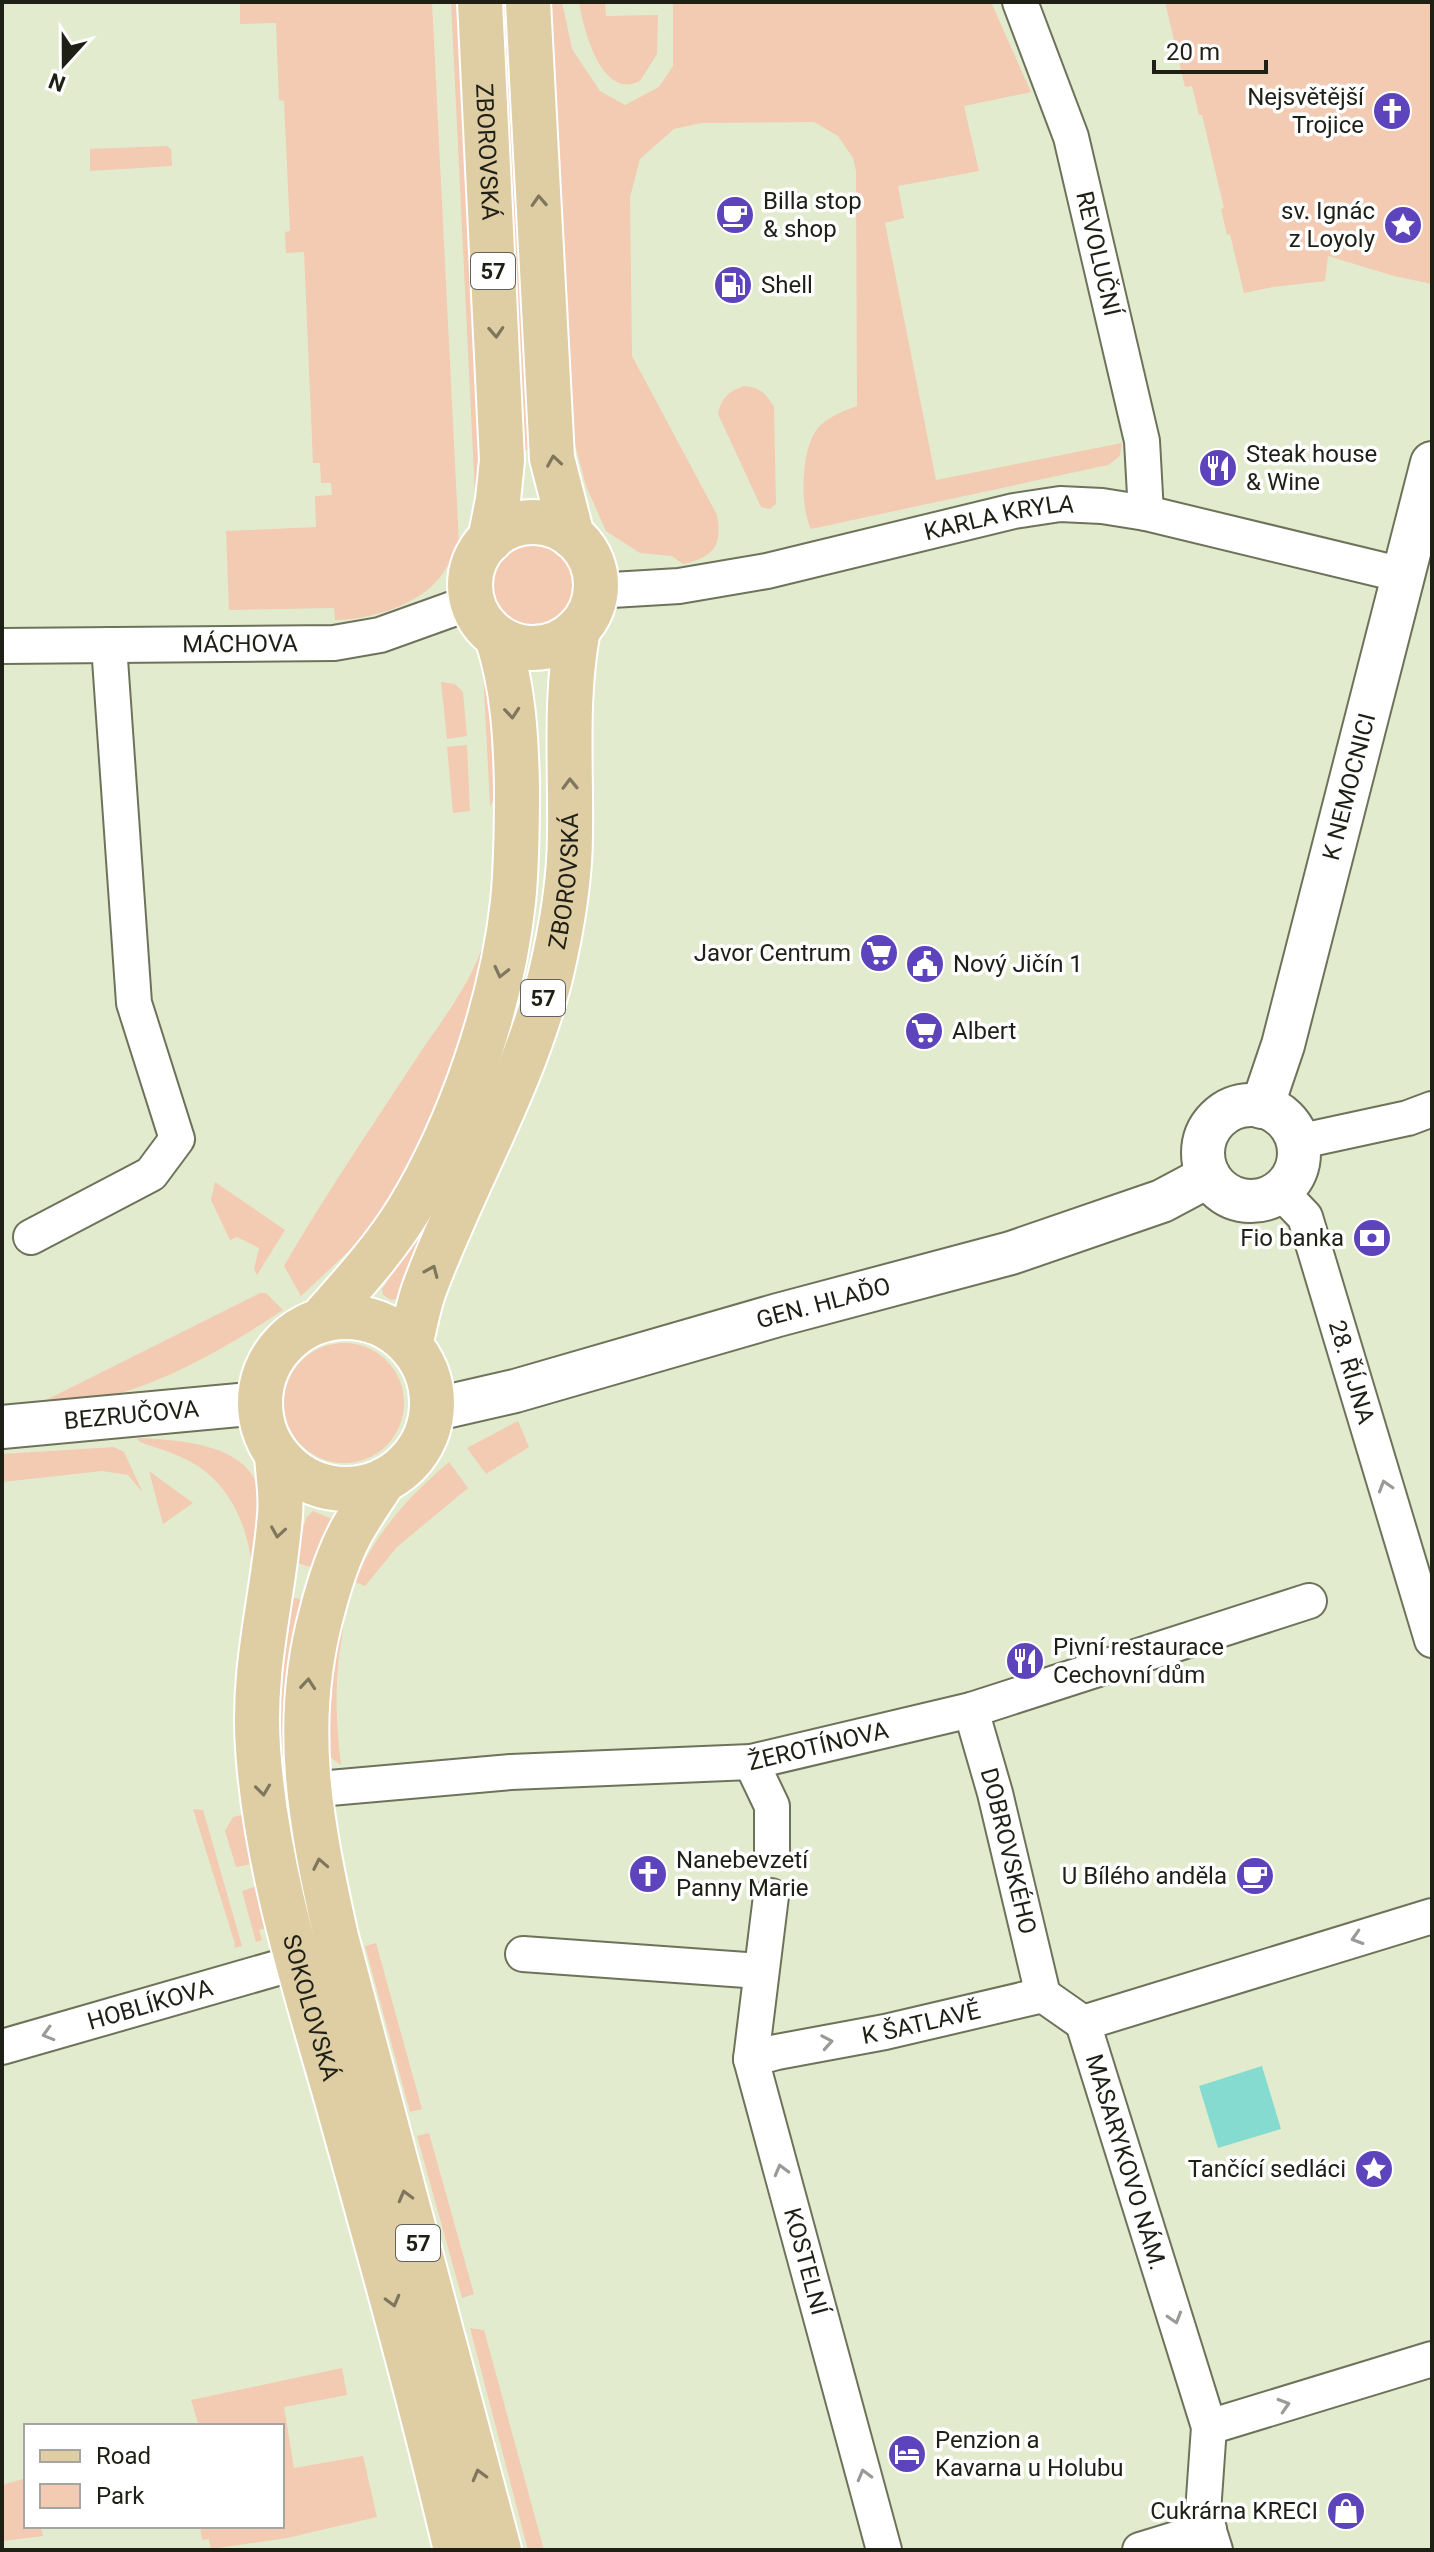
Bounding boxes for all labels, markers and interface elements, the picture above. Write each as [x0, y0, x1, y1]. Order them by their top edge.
north arrow [24, 24, 104, 104]
scale bar [1154, 24, 1266, 74]
text: 20 m [1166, 38, 1220, 66]
text: N [45, 68, 69, 97]
street label: ZBOROVSKÁ [470, 83, 504, 221]
place label: Nejsvětější Trojice [1247, 83, 1365, 139]
church icon: Nejsvětější Trojice [1371, 90, 1413, 132]
place label: Billa stop & shop [763, 187, 862, 243]
street label: REVOLUČNÍ [1070, 188, 1126, 319]
one-way arrow [531, 194, 548, 207]
cafe icon: Billa stop & shop [714, 194, 756, 236]
place label: sv. Ignác z Loyoly [1281, 197, 1376, 253]
place icon: sv. Ignác z Loyoly [1382, 204, 1424, 246]
road number: 57 [471, 253, 515, 289]
fuel station icon: Shell [712, 264, 754, 306]
place label: Shell [761, 271, 813, 299]
one-way arrow [487, 326, 504, 339]
place label: Steak house & Wine [1246, 440, 1377, 496]
restaurant icon: Steak house & Wine [1197, 447, 1239, 489]
one-way arrow [546, 454, 563, 467]
street label: KARLA KRYLA [921, 490, 1075, 546]
street label: MÁCHOVA [182, 629, 298, 658]
one-way arrow [504, 707, 521, 720]
street label: K NEMOCNICI [1317, 710, 1381, 863]
one-way arrow [561, 777, 579, 790]
street label: ZBOROVSKÁ [543, 812, 584, 952]
supermarket icon: Javor Centrum [858, 932, 900, 974]
place label: Javor Centrum [694, 939, 851, 967]
public building icon: Nový Jičín 1 [904, 943, 946, 985]
place label: Nový Jičín 1 [953, 950, 1083, 978]
one-way arrow [493, 964, 510, 978]
road number: 57 [521, 980, 565, 1016]
supermarket icon: Albert [903, 1010, 945, 1052]
place label: Albert [952, 1017, 1016, 1045]
bank icon: Fio banka [1351, 1217, 1393, 1259]
place label: Fio banka [1240, 1224, 1344, 1252]
one-way arrow [422, 1264, 438, 1279]
street label: GEN. HLAĎO [753, 1272, 894, 1334]
street label: 28. ŘÍJNA [1323, 1317, 1380, 1428]
street label: BEZRUČOVA [63, 1395, 200, 1435]
one-way arrow [1378, 1479, 1394, 1493]
one-way arrow [270, 1525, 287, 1539]
place label: Pivní restaurace Cechovní dům [1053, 1633, 1224, 1689]
restaurant icon: Pivní restaurace Cechovní dům [1004, 1640, 1046, 1682]
one-way arrow [299, 1677, 316, 1690]
street label: ŽEROTÍNOVA [745, 1716, 891, 1776]
street label: DOBROVSKÉHO [974, 1765, 1042, 1937]
one-way arrow [254, 1784, 271, 1797]
place label: Nanebevzetí Panny Marie [676, 1846, 809, 1902]
church icon: Nanebevzetí Panny Marie [627, 1853, 669, 1895]
cafe icon: U Bílého anděla [1234, 1855, 1276, 1897]
one-way arrow [312, 1857, 329, 1871]
place label: U Bílého anděla [1062, 1862, 1227, 1890]
one-way arrow [1351, 1929, 1365, 1945]
street label: SOKOLOVSKÁ [277, 1931, 345, 2084]
street label: HOBLÍKOVA [84, 1973, 216, 2036]
street label: K ŠATLAVĚ [860, 1996, 983, 2050]
one-way arrow [42, 2025, 56, 2041]
one-way arrow [820, 2035, 834, 2052]
street label: MASARYKOVO NÁM. [1080, 2051, 1172, 2273]
place icon: Tančící sedláci [1353, 2148, 1395, 2190]
place label: Tančící sedláci [1188, 2155, 1346, 2183]
one-way arrow [774, 2163, 790, 2177]
one-way arrow [398, 2190, 414, 2204]
street label: KOSTELNÍ [778, 2205, 834, 2319]
road number: 57 [396, 2225, 440, 2261]
one-way arrow [383, 2293, 400, 2307]
one-way arrow [1166, 2310, 1182, 2324]
one-way arrow [1276, 2398, 1290, 2414]
legend [24, 2424, 284, 2528]
place label: Penzion a Kavarna u Holubu [935, 2426, 1124, 2482]
hotel icon: Penzion a Kavarna u Holubu [886, 2433, 928, 2475]
text: Road [96, 2442, 151, 2470]
one-way arrow [471, 2468, 488, 2482]
one-way arrow [856, 2468, 873, 2482]
text: Park [96, 2482, 145, 2510]
shop icon: Cukrárna KRECI [1325, 2490, 1367, 2532]
place label: Cukrárna KRECI [1150, 2497, 1318, 2525]

